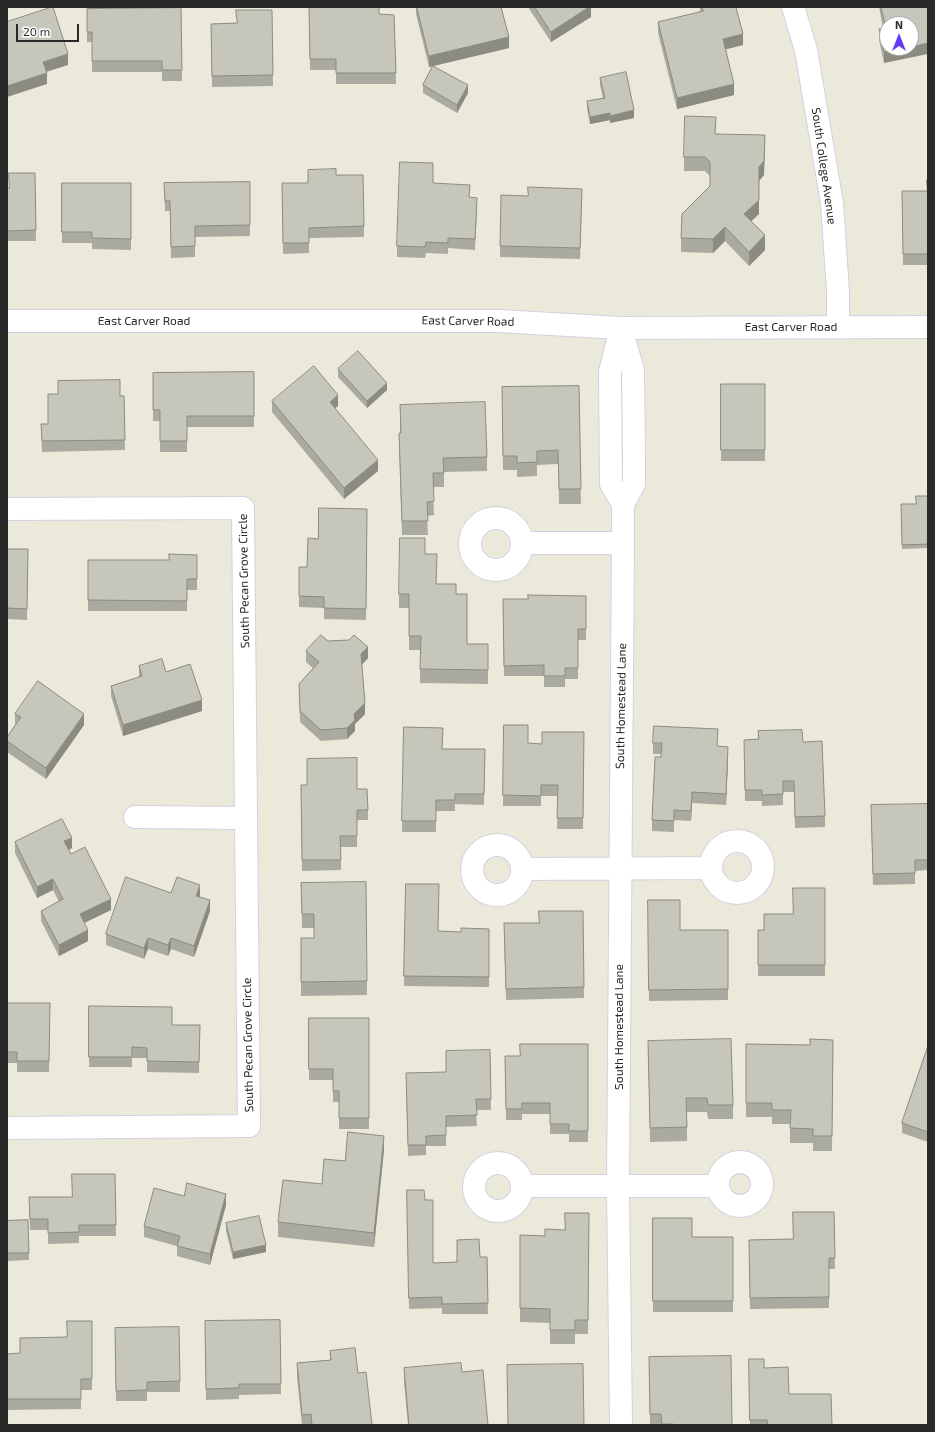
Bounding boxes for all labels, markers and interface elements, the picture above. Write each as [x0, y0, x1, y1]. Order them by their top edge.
scale bar [18, 16, 81, 42]
north arrow [879, 16, 919, 56]
text: N [895, 18, 903, 31]
text: 20 m [23, 24, 50, 38]
street label: South College Avenue [809, 107, 839, 225]
street label: East Carver Road [422, 313, 514, 329]
street label: East Carver Road [98, 314, 190, 328]
street label: East Carver Road [745, 320, 837, 334]
street label: South Pecan Grove Circle [236, 513, 252, 649]
street label: South Homestead Lane [613, 643, 629, 769]
street label: South Homestead Lane [612, 964, 626, 1090]
street label: South Pecan Grove Circle [240, 977, 256, 1113]

